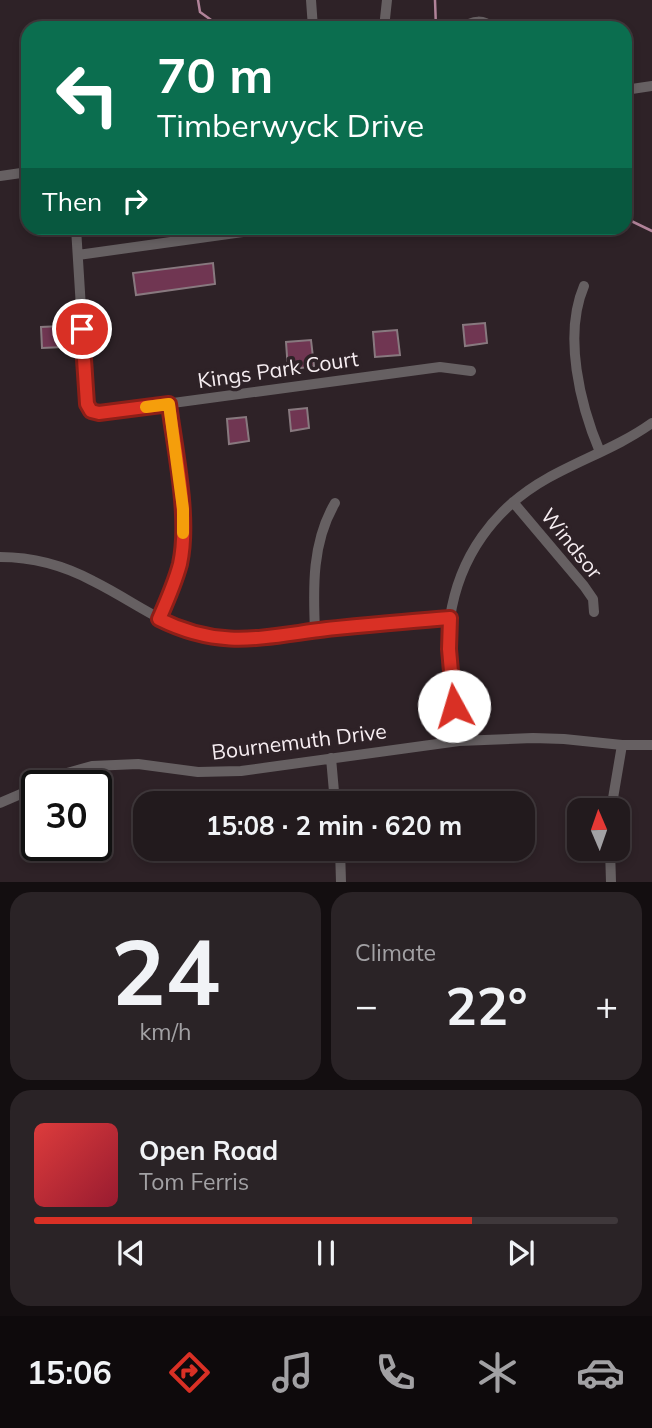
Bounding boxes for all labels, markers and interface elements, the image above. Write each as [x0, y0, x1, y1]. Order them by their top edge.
text: 70 m [157, 44, 273, 105]
icon: left [42, 49, 133, 140]
text: Timberwyck Drive [157, 105, 424, 145]
icon: right [116, 182, 154, 220]
text: Then [42, 185, 102, 218]
pin [52, 299, 112, 359]
icon: arrive [63, 310, 101, 348]
street label: Kings Park Court [196, 345, 360, 393]
street label: Windsor [536, 502, 609, 584]
position arrow [417, 669, 491, 743]
street label: Bournemuth Drive [210, 717, 388, 765]
speed limit sign: 30 [21, 770, 112, 861]
north arrow [567, 798, 630, 861]
map controls [567, 798, 630, 861]
text: 15:08 · 2 min · 620 m [206, 809, 462, 842]
text: 24 [111, 914, 220, 1028]
text: Climate [355, 938, 436, 967]
text: 22° [445, 973, 528, 1038]
text: − [355, 981, 378, 1029]
text: + [595, 981, 618, 1029]
text: km/h [139, 1017, 192, 1046]
text: Open Road [139, 1134, 278, 1167]
text: Tom Ferris [139, 1167, 249, 1196]
icon: previous [112, 1234, 150, 1272]
icon: pause [307, 1234, 345, 1272]
icon: next [502, 1234, 540, 1272]
icon: directions [165, 1348, 214, 1397]
icon: music [268, 1348, 317, 1397]
icon: phone [371, 1348, 420, 1397]
icon: climate [473, 1348, 522, 1397]
icon: car [576, 1348, 625, 1397]
text: 15:06 [27, 1352, 112, 1392]

